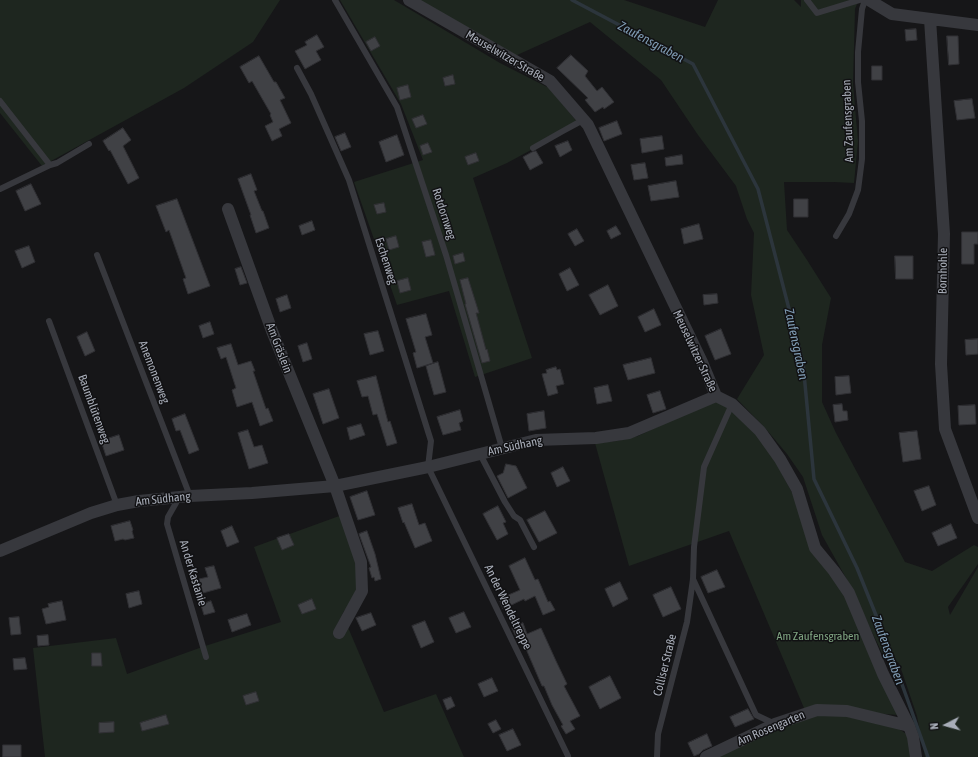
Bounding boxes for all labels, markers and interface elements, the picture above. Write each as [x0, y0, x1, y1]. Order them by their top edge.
water label: Zaufensgraben [615, 18, 687, 66]
street label: Meuselwitzer Straße [463, 28, 547, 84]
street label: Am Zaufensgraben [839, 79, 857, 163]
street label: Rotdornweg [429, 186, 459, 242]
street label: Eschenweg [372, 236, 400, 286]
street label: Bornhohle [935, 248, 951, 294]
water label: Zaufensgraben [781, 307, 811, 381]
street label: Meuselwitzer Straße [670, 308, 720, 394]
street label: Am Gräslein [263, 321, 295, 375]
street label: Anemonenweg [135, 339, 173, 405]
street label: Baumblütenweg [75, 372, 113, 446]
street label: Am Südhang [487, 433, 543, 459]
street label: Am Südhang [135, 489, 191, 509]
street label: An der Kastanie [176, 538, 210, 608]
street label: An der Wendeltreppe [481, 562, 535, 652]
water label: Zaufensgraben [868, 613, 908, 687]
park label: Am Zaufensgraben [777, 629, 859, 643]
street label: Colliser Straße [650, 632, 680, 698]
north arrow [926, 705, 966, 745]
street label: Am Rosengarten [735, 707, 807, 749]
text: N [928, 722, 940, 730]

